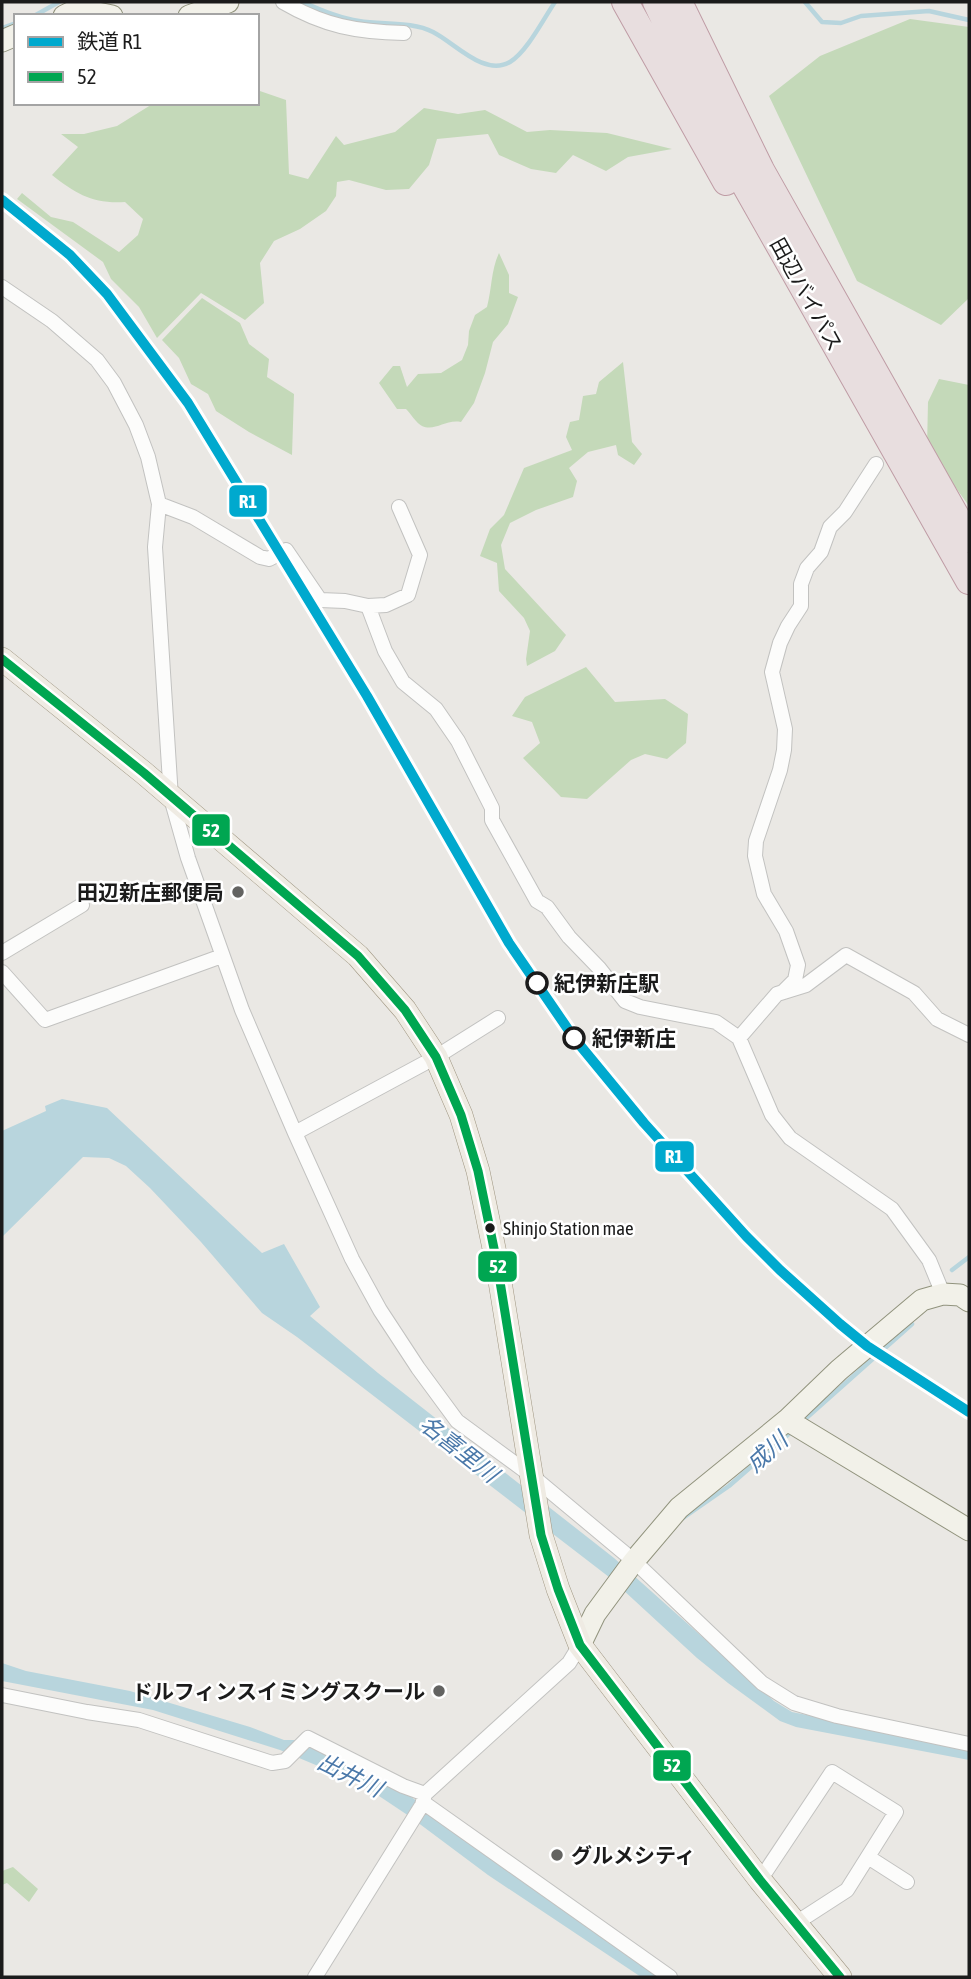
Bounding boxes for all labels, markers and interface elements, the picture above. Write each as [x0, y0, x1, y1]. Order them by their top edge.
legend [14, 14, 259, 105]
text: 鉄道 R1 [77, 29, 142, 53]
text: 52 [77, 64, 97, 88]
street label: 田辺バイパス [766, 233, 848, 355]
line badge: R1 [228, 484, 268, 518]
text: R1 [239, 490, 257, 512]
line badge: 52 [191, 813, 231, 847]
text: 52 [202, 819, 220, 841]
place label: 田辺新庄郵便局 [77, 880, 224, 904]
marker: 田辺新庄郵便局 [230, 884, 246, 900]
place label: 紀伊新庄駅 [554, 971, 659, 995]
marker: 紀伊新庄駅 [526, 972, 548, 994]
place label: 紀伊新庄 [592, 1026, 676, 1050]
marker: 紀伊新庄 [563, 1027, 585, 1049]
line badge: R1 [654, 1140, 695, 1173]
text: R1 [665, 1145, 683, 1167]
place label: Shinjo Station mae [503, 1217, 634, 1239]
marker: Shinjo Station mae [483, 1221, 497, 1235]
line badge: 52 [477, 1250, 518, 1283]
text: 52 [489, 1255, 507, 1277]
water label: 名喜里川 [415, 1410, 506, 1489]
water label: 成川 [741, 1425, 795, 1477]
place label: ドルフィンスイミングスクール [132, 1679, 425, 1703]
marker: ドルフィンスイミングスクール [431, 1683, 447, 1699]
water label: 出井川 [313, 1748, 389, 1803]
line badge: 52 [652, 1749, 692, 1782]
text: 52 [663, 1754, 681, 1776]
place label: グルメシティ [571, 1843, 696, 1867]
marker: グルメシティ [549, 1847, 565, 1863]

